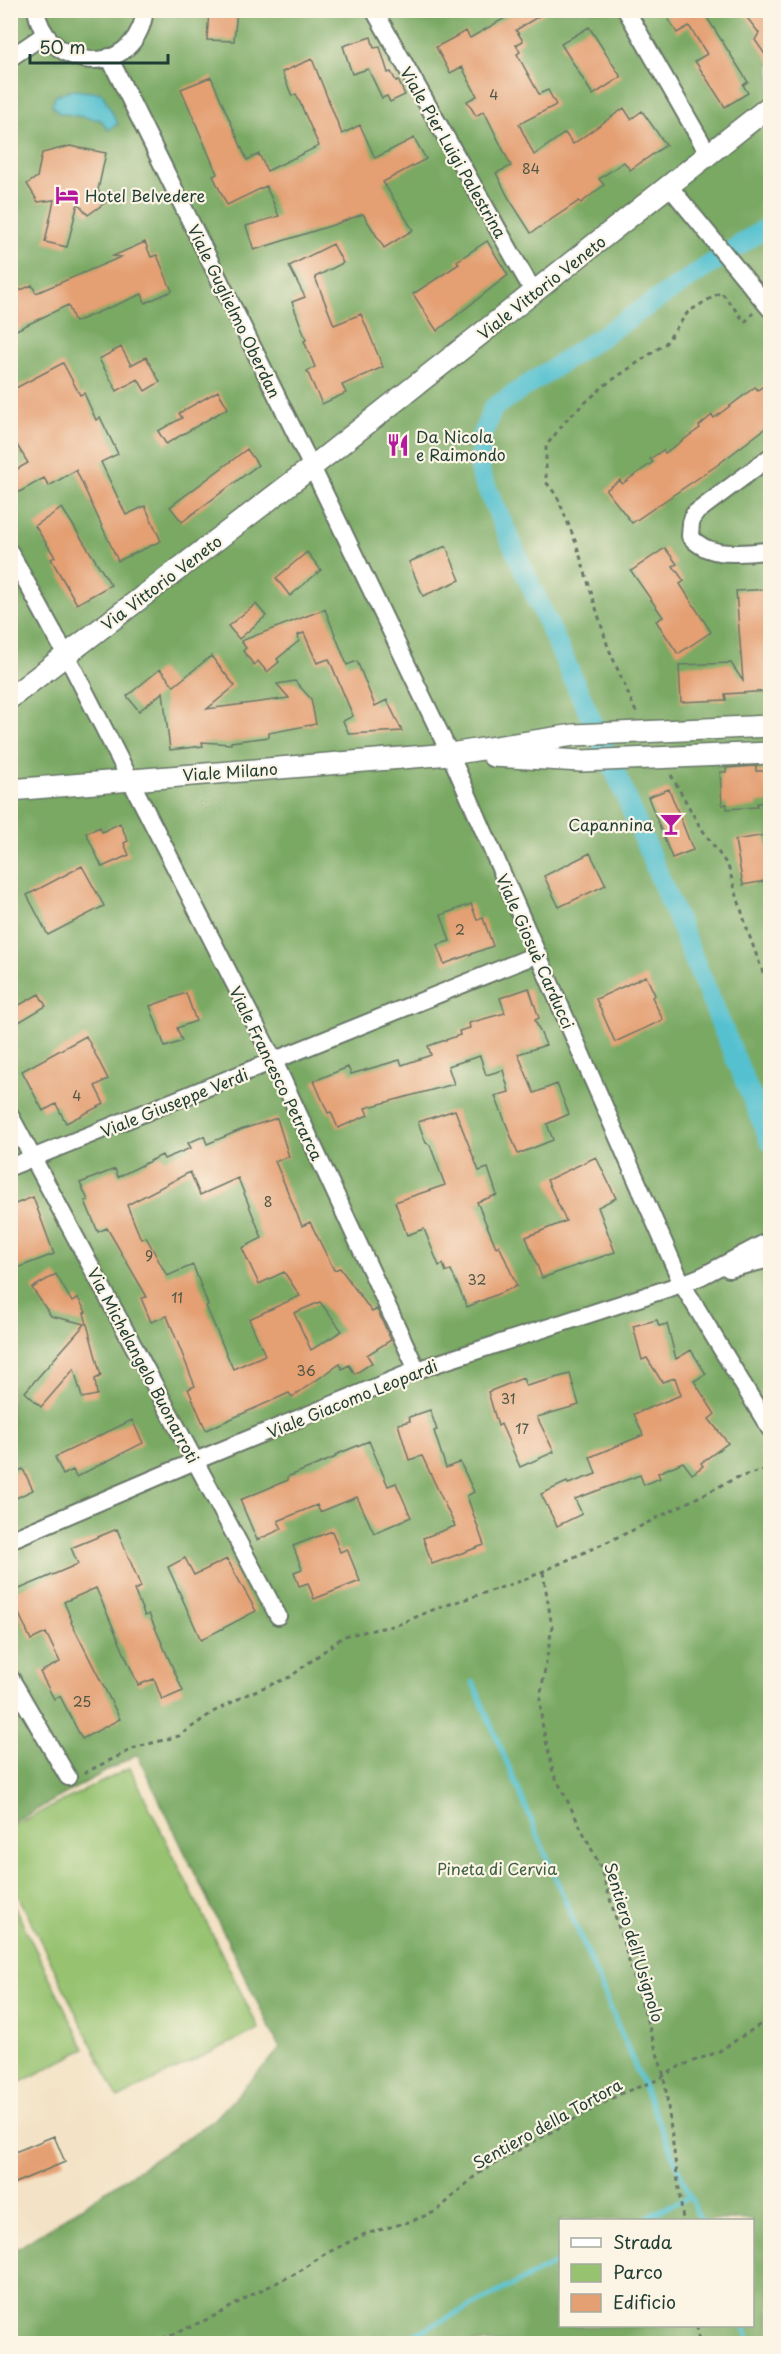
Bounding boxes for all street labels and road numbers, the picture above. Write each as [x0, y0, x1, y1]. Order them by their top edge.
street label: Viale Pier Luigi Palestrina [395, 62, 513, 242]
street label: Viale Guglielmo Oberdan [182, 220, 288, 402]
street label: Viale Vittorio Veneto [472, 229, 610, 345]
street label: Via Vittorio Veneto [96, 529, 226, 635]
street label: Viale Milano [182, 756, 279, 786]
street label: Viale Giosuè Carducci [491, 870, 581, 1032]
street label: Viale Francesco Petrarca [224, 982, 330, 1164]
street label: Viale Giuseppe Verdi [97, 1061, 251, 1143]
street label: Via Michelangelo Buonarroti [82, 1263, 206, 1467]
street label: Viale Giacomo Leopardi [263, 1353, 441, 1443]
street label: Sentiero dell'Usignolo [599, 1859, 671, 2025]
street label: Sentiero della Tortora [468, 2072, 626, 2174]

